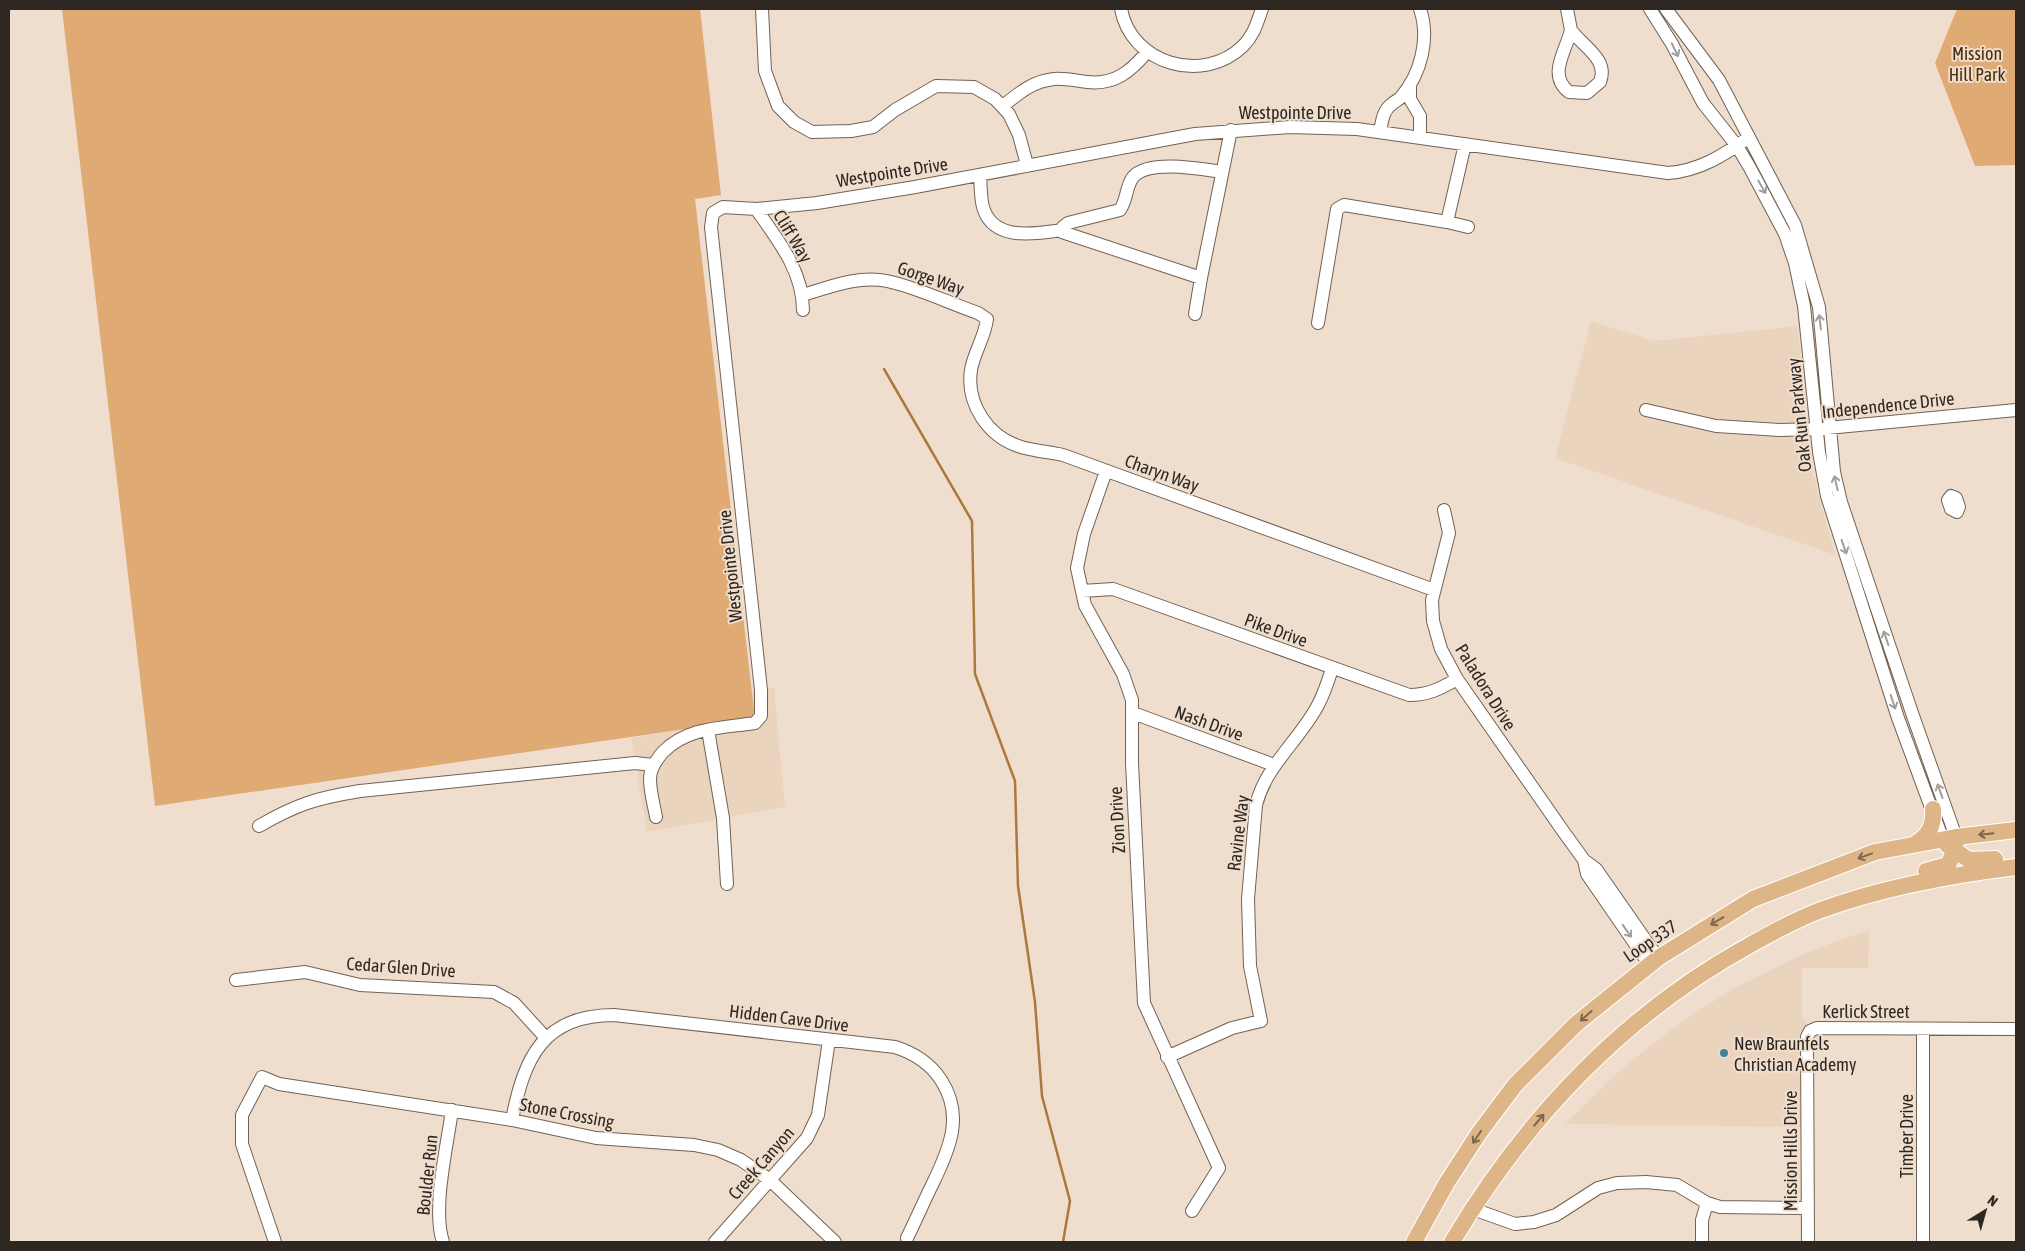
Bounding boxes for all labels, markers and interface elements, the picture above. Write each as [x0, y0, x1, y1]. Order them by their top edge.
one-way arrow [1670, 43, 1680, 58]
park label: Mission Hill Park [1949, 43, 2005, 85]
street label: Westpointe Drive [1239, 102, 1351, 123]
street label: Westpointe Drive [835, 153, 949, 191]
one-way arrow [1757, 180, 1767, 194]
street label: Cliff Way [769, 206, 817, 266]
street label: Gorge Way [895, 257, 967, 299]
one-way arrow [1815, 314, 1825, 330]
street label: Oak Run Parkway [1783, 357, 1815, 473]
street label: Independence Drive [1821, 388, 1955, 422]
street label: Charyn Way [1122, 450, 1202, 496]
one-way arrow [1831, 476, 1840, 492]
street label: Westpointe Drive [714, 509, 746, 623]
one-way arrow [1840, 539, 1849, 555]
street label: Pike Drive [1242, 609, 1310, 651]
one-way arrow [1881, 631, 1890, 646]
street label: Paladora Drive [1451, 640, 1521, 734]
one-way arrow [1889, 694, 1899, 710]
street label: Nash Drive [1172, 701, 1246, 745]
one-way arrow [1935, 784, 1944, 799]
street label: Zion Drive [1105, 786, 1129, 854]
street label: Ravine Way [1223, 794, 1253, 872]
one-way arrow [1979, 829, 1995, 839]
one-way arrow [1858, 852, 1873, 861]
street label: Loop 337 [1619, 915, 1681, 967]
one-way arrow [1710, 917, 1724, 927]
one-way arrow [1622, 924, 1632, 938]
street label: Cedar Glen Drive [346, 953, 456, 981]
street label: Hidden Cave Drive [728, 1000, 850, 1036]
street label: Kerlick Street [1822, 1001, 1910, 1022]
one-way arrow [1579, 1010, 1592, 1022]
place label: New Braunfels Christian Academy [1734, 1033, 1856, 1075]
marker: New Braunfels Christian Academy [1718, 1047, 1730, 1059]
street label: Mission Hills Drive [1780, 1091, 1801, 1211]
street label: Stone Crossing [518, 1094, 616, 1132]
street label: Timber Drive [1896, 1094, 1917, 1178]
one-way arrow [1533, 1114, 1544, 1127]
street label: Creek Canyon [724, 1122, 798, 1204]
one-way arrow [1472, 1129, 1482, 1143]
street label: Boulder Run [412, 1134, 442, 1216]
north arrow [1960, 1186, 2010, 1236]
text: N [1985, 1192, 2001, 1209]

